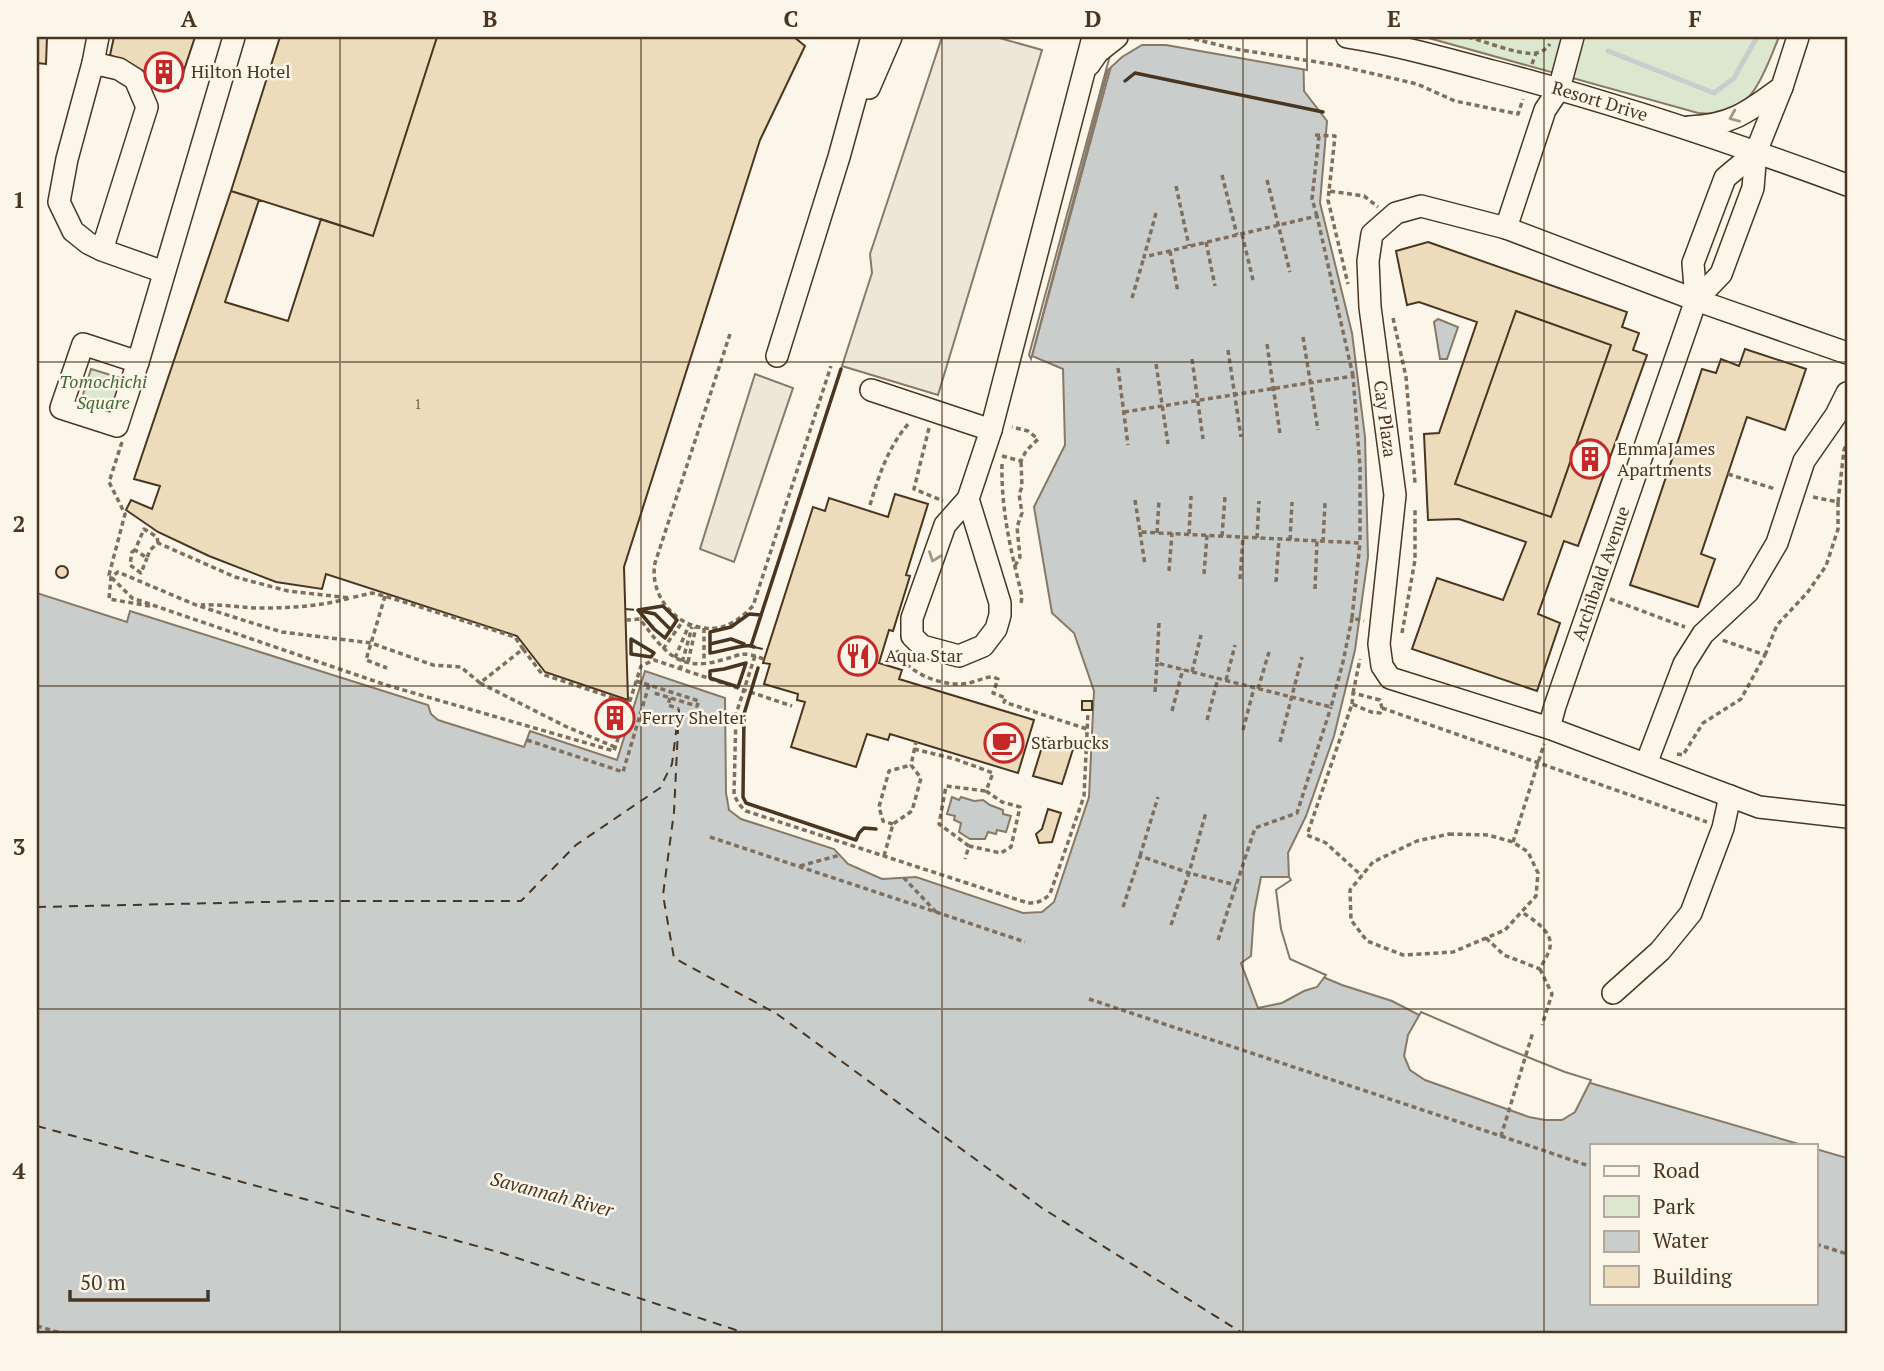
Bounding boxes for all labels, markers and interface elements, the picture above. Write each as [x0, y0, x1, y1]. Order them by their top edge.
text: A [181, 3, 198, 34]
text: B [483, 3, 498, 34]
text: C [784, 3, 799, 34]
text: D [1085, 3, 1102, 34]
text: E [1387, 3, 1401, 34]
text: F [1688, 3, 1702, 34]
building icon: Hilton Hotel [143, 51, 185, 93]
place label: Hilton Hotel [191, 59, 291, 83]
street label: Resort Drive [1549, 75, 1651, 126]
one-way arrow [1729, 109, 1741, 123]
text: 1 [13, 184, 26, 215]
park label: Tomochichi Square [59, 369, 147, 414]
street label: Cay Plaza [1369, 379, 1403, 459]
house number: 1 [414, 394, 422, 413]
place label: EmmaJames Apartments [1617, 436, 1715, 481]
building icon: EmmaJames Apartments [1569, 438, 1611, 480]
street label: Archibald Avenue [1566, 503, 1635, 644]
text: 2 [13, 508, 26, 539]
one-way arrow [928, 551, 942, 563]
restaurant icon: Aqua Star [837, 635, 879, 677]
place label: Aqua Star [885, 643, 963, 667]
building icon: Ferry Shelter [594, 697, 636, 739]
place label: Ferry Shelter [642, 705, 746, 729]
cafe icon: Starbucks [983, 722, 1025, 764]
place label: Starbucks [1031, 730, 1109, 754]
text: 3 [13, 831, 26, 862]
legend [1590, 1144, 1818, 1304]
text: 4 [13, 1155, 26, 1186]
text: Road [1653, 1156, 1700, 1184]
water label: Savannah River [488, 1165, 617, 1222]
text: Park [1653, 1192, 1695, 1220]
text: Water [1653, 1226, 1708, 1254]
scale bar [70, 1259, 208, 1303]
text: Building [1653, 1262, 1733, 1290]
text: 50 m [80, 1268, 126, 1296]

